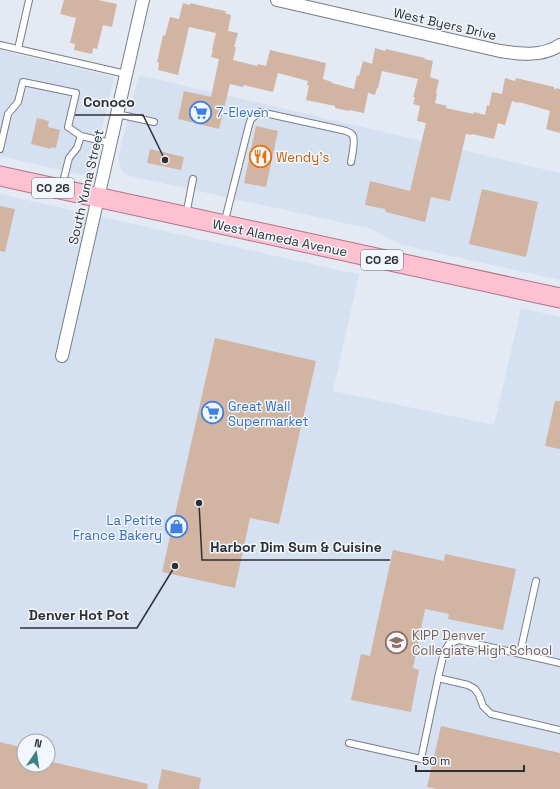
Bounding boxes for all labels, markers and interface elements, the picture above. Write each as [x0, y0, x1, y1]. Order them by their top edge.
street label: West Byers Drive [392, 4, 498, 44]
callout: Conoco [75, 89, 143, 115]
text: Conoco [83, 93, 135, 111]
supermarket icon: 7-Eleven [188, 99, 214, 125]
place label: 7-Eleven [216, 104, 269, 121]
street label: South Yuma Street [64, 128, 108, 246]
restaurant icon: Wendy's [248, 144, 274, 170]
place label: Wendy's [276, 149, 329, 166]
road number: CO 26 [32, 178, 74, 198]
street label: West Alameda Avenue [211, 215, 349, 261]
road number: CO 26 [361, 250, 403, 270]
place label: Great Wall Supermarket [228, 398, 309, 430]
supermarket icon: Great Wall Supermarket [199, 400, 225, 426]
place label: La Petite France Bakery [73, 512, 162, 544]
shop icon: La Petite France Bakery [164, 514, 190, 540]
callout: Harbor Dim Sum & Cuisine [202, 534, 390, 560]
text: Harbor Dim Sum & Cuisine [210, 538, 382, 556]
callout: Denver Hot Pot [20, 602, 137, 628]
text: Denver Hot Pot [29, 606, 129, 624]
place label: KIPP Denver Collegiate High School [412, 627, 552, 659]
school or university icon: KIPP Denver Collegiate High School [383, 629, 409, 655]
north arrow [16, 733, 56, 773]
text: N [33, 736, 43, 751]
scale bar [416, 747, 524, 773]
text: 50 m [422, 753, 450, 769]

